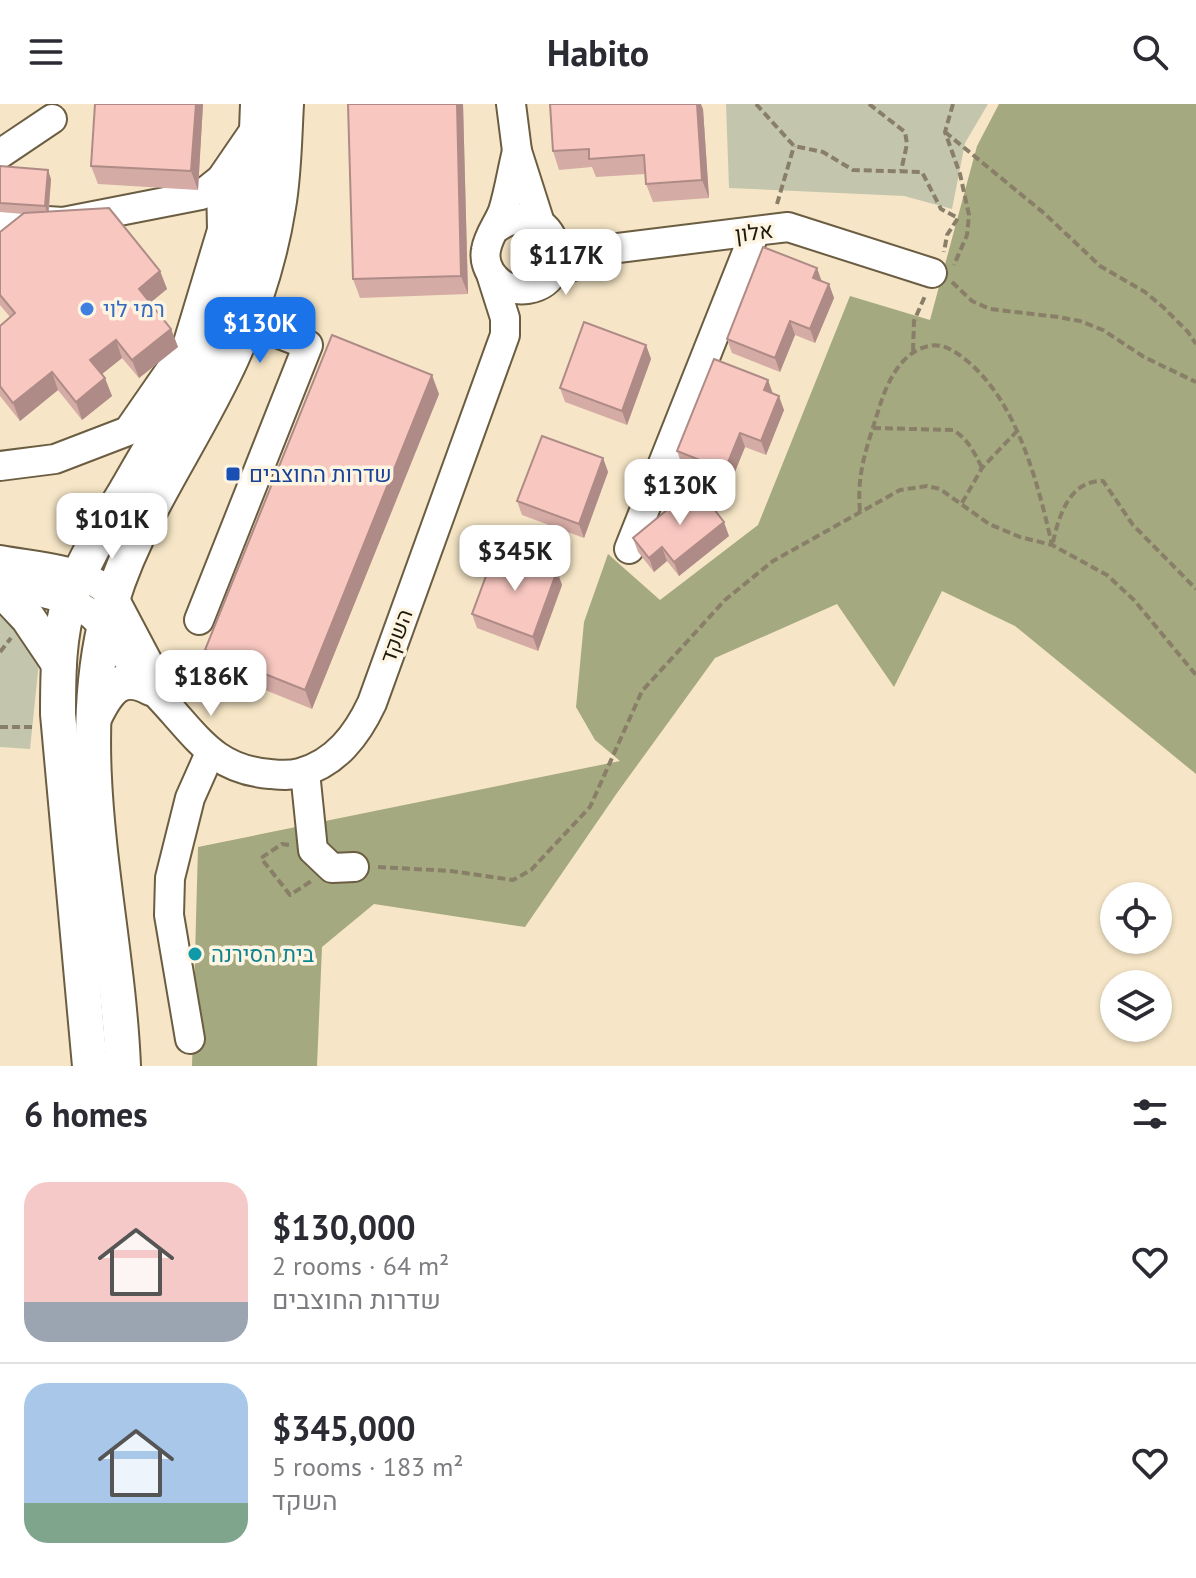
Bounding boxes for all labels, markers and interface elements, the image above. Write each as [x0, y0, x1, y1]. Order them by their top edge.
text: Habito [547, 29, 649, 76]
icon: menu [24, 30, 68, 74]
icon: search [1128, 30, 1172, 74]
street label: אלון [733, 216, 775, 248]
pin: $117K [510, 229, 622, 297]
text: $117K [528, 238, 604, 271]
place label: רמי לוי [103, 295, 165, 323]
pin: $130K [204, 297, 316, 365]
marker: רמי לוי [78, 300, 96, 318]
text: $130K [222, 306, 298, 339]
pin: $130K [624, 459, 736, 527]
place label: שדרות החוצבים [249, 460, 392, 488]
marker: שדרות החוצבים [224, 465, 242, 483]
text: $130K [642, 468, 718, 501]
pin: $101K [56, 493, 168, 561]
text: $101K [74, 502, 150, 535]
pin: $345K [459, 525, 571, 593]
text: $345K [477, 534, 553, 567]
street label: השקד [373, 605, 419, 667]
pin: $186K [155, 650, 267, 718]
text: $186K [173, 659, 249, 692]
map controls [1100, 882, 1172, 1042]
button: locate [1100, 882, 1172, 954]
place label: בית הסירנה [211, 940, 315, 968]
marker: בית הסירנה [186, 945, 204, 963]
button: layers [1100, 970, 1172, 1042]
text: 6 homes [24, 1092, 148, 1136]
icon: filters [1128, 1092, 1172, 1136]
text: $130,000 [272, 1205, 416, 1249]
icon: home [88, 1214, 184, 1310]
icon: heart [1128, 1240, 1172, 1284]
text: 2 rooms · 64 m² [272, 1249, 449, 1282]
text: שדרות החוצבים [272, 1283, 441, 1316]
text: $345,000 [272, 1406, 416, 1450]
icon: home [88, 1415, 184, 1511]
icon: heart [1128, 1441, 1172, 1485]
text: 5 rooms · 183 m² [272, 1450, 464, 1483]
text: השקד [272, 1484, 338, 1517]

